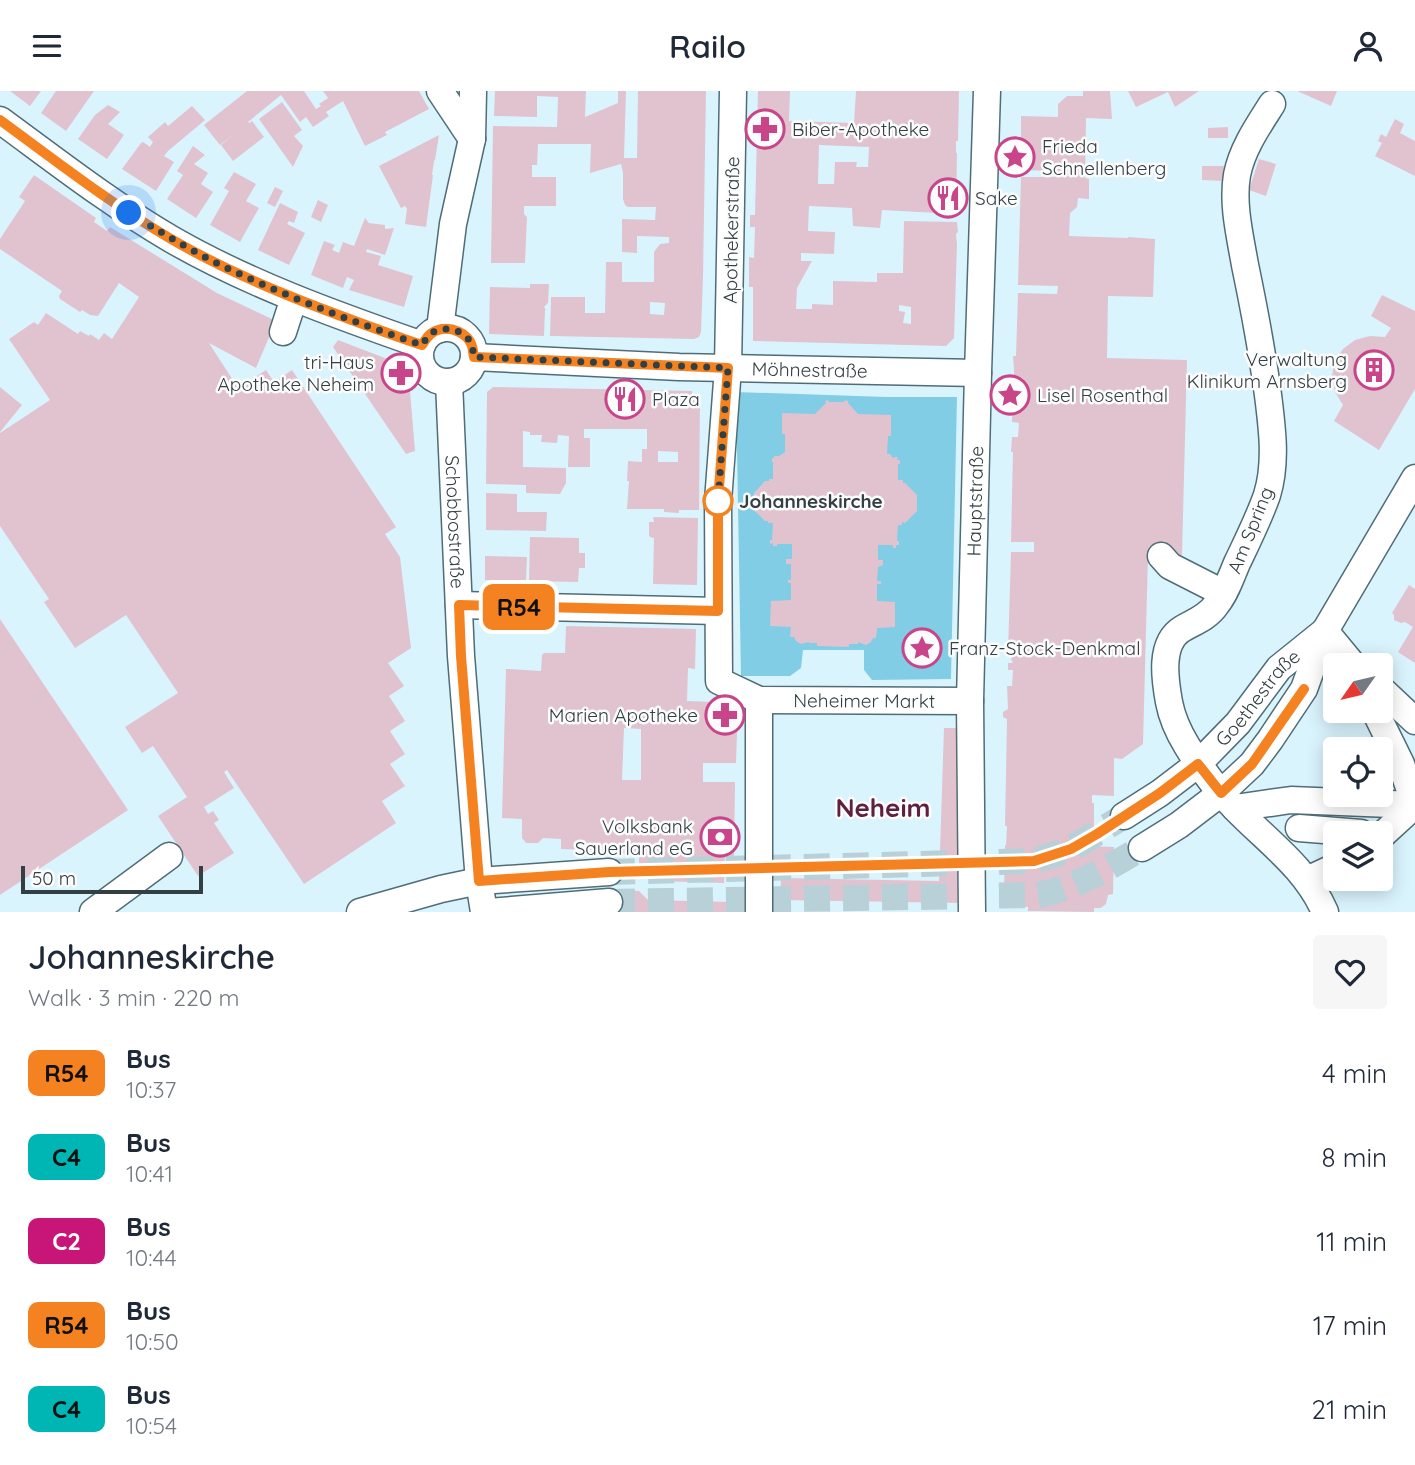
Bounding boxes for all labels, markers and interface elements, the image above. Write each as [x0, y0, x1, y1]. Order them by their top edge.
text: Railo [669, 26, 746, 66]
icon: menu [28, 27, 66, 65]
icon: person [1349, 27, 1387, 65]
pharmacy icon: Biber-Apotheke [744, 108, 786, 150]
place label: Biber-Apotheke [792, 117, 929, 141]
place label: Frieda Schnellenberg [1042, 134, 1166, 180]
place icon: Frieda Schnellenberg [994, 136, 1036, 178]
street label: Apothekerstraße [718, 156, 744, 304]
restaurant icon: Sake [927, 177, 969, 219]
place label: Sake [975, 186, 1018, 210]
your location [111, 195, 146, 230]
place label: Verwaltung Klinikum Arnsberg [1187, 347, 1347, 393]
building icon: Verwaltung Klinikum Arnsberg [1353, 349, 1395, 391]
place label: tri-Haus Apotheke Neheim [218, 350, 374, 396]
pharmacy icon: tri-Haus Apotheke Neheim [380, 352, 422, 394]
street label: Möhnestraße [752, 356, 868, 383]
place icon: Lisel Rosenthal [989, 374, 1031, 416]
restaurant icon: Plaza [604, 378, 646, 420]
place label: Lisel Rosenthal [1037, 383, 1168, 407]
place label: Plaza [652, 387, 700, 411]
street label: Hauptstraße [962, 446, 988, 557]
street label: Schobbostraße [440, 455, 470, 589]
street label: Am Spring [1222, 483, 1278, 577]
marker: Johanneskirche [703, 486, 733, 516]
place label: Johanneskirche [739, 489, 883, 513]
line badge: R54 [479, 584, 559, 630]
text: R54 [497, 592, 541, 622]
place icon: Franz-Stock-Denkmal [901, 627, 943, 669]
place label: Franz-Stock-Denkmal [949, 636, 1141, 660]
street label: Goethestraße [1210, 644, 1305, 751]
north arrow [1323, 653, 1393, 723]
map controls [1323, 653, 1393, 891]
street label: Neheimer Markt [793, 688, 935, 713]
pharmacy icon: Marien Apotheke [704, 694, 746, 736]
place label: Marien Apotheke [549, 703, 698, 727]
button: locate [1323, 737, 1393, 807]
district label: Neheim [835, 791, 931, 824]
place label: Volksbank Sauerland eG [575, 814, 693, 860]
bank icon: Volksbank Sauerland eG [699, 816, 741, 858]
button: layers [1323, 821, 1393, 891]
scale bar [21, 863, 203, 895]
text: 50 m [32, 866, 76, 890]
button: heart [1313, 935, 1387, 1009]
text: Johanneskirche [28, 936, 275, 977]
text: Walk · 3 min · 220 m [28, 983, 240, 1012]
text: Bus [126, 1042, 171, 1075]
text: 4 min [1322, 1057, 1387, 1090]
text: R54 [44, 1058, 89, 1088]
text: 10:37 [126, 1075, 176, 1104]
text: Bus [126, 1126, 171, 1159]
text: 8 min [1322, 1141, 1387, 1174]
text: C4 [52, 1142, 81, 1172]
text: 10:41 [126, 1159, 173, 1188]
text: Bus [126, 1210, 171, 1243]
text: 11 min [1316, 1225, 1387, 1258]
text: C2 [52, 1226, 81, 1256]
text: 10:44 [126, 1243, 177, 1272]
text: Bus [126, 1294, 171, 1327]
text: 17 min [1313, 1309, 1387, 1342]
text: R54 [44, 1310, 89, 1340]
text: 10:50 [126, 1327, 179, 1356]
text: Bus [126, 1378, 171, 1411]
text: 21 min [1312, 1393, 1387, 1426]
text: C4 [52, 1394, 81, 1424]
text: 10:54 [126, 1411, 177, 1440]

